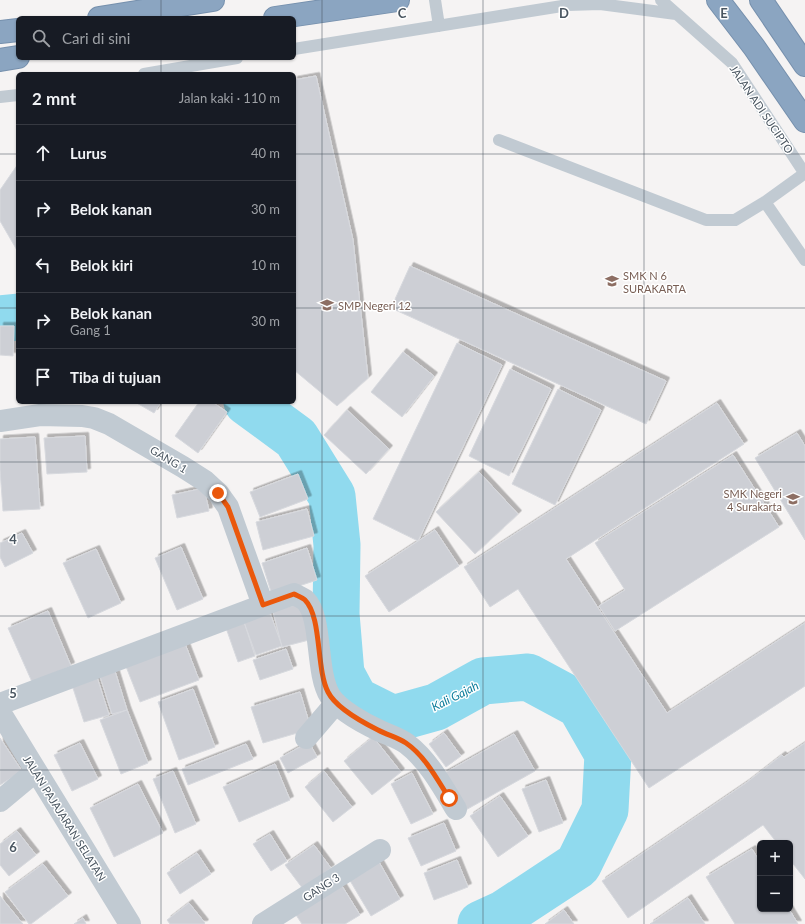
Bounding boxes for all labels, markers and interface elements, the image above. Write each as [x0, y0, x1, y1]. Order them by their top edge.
text: C [398, 5, 407, 21]
text: D [559, 5, 569, 21]
text: E [720, 5, 728, 21]
search box [16, 16, 296, 60]
icon: search [30, 27, 52, 49]
text: Cari di sini [62, 29, 130, 47]
street label: JALAN ADI SUCIPTO [728, 62, 796, 156]
text: 2 mnt [32, 88, 76, 109]
text: Jalan kaki · 110 m [179, 90, 280, 106]
icon: ahead [32, 142, 54, 164]
text: Lurus [70, 144, 107, 162]
text: 40 m [251, 145, 280, 161]
icon: right [32, 198, 54, 220]
text: Belok kanan [70, 200, 152, 218]
text: 30 m [251, 201, 280, 217]
icon: left [32, 254, 54, 276]
text: Belok kiri [70, 256, 133, 274]
text: 10 m [251, 257, 280, 273]
place label: SMK N 6 SURAKARTA [623, 269, 686, 295]
school or university icon: SMK N 6 SURAKARTA [604, 273, 620, 289]
school or university icon: SMP Negeri 12 [319, 297, 335, 313]
place label: SMP Negeri 12 [338, 299, 411, 312]
text: Belok kanan [70, 304, 152, 322]
icon: right [32, 310, 54, 332]
text: 30 m [251, 313, 280, 329]
text: Gang 1 [70, 322, 111, 338]
icon: arrive [32, 366, 54, 388]
text: Tiba di tujuan [70, 368, 161, 386]
street label: GANG 1 [148, 443, 190, 475]
route end [209, 484, 227, 502]
place label: SMK Negeri 4 Surakarta [724, 487, 782, 513]
school or university icon: SMK Negeri 4 Surakarta [785, 491, 801, 507]
text: 4 [9, 531, 17, 547]
water label: Kali Gajah [429, 678, 481, 714]
text: 5 [9, 685, 17, 701]
street label: JALAN PAJAJARAN SELATAN [21, 753, 109, 883]
route start [440, 789, 458, 807]
text: 6 [9, 839, 17, 855]
map controls [757, 840, 793, 912]
button: + [757, 840, 793, 876]
street label: GANG 3 [300, 870, 342, 904]
button: − [757, 876, 793, 912]

